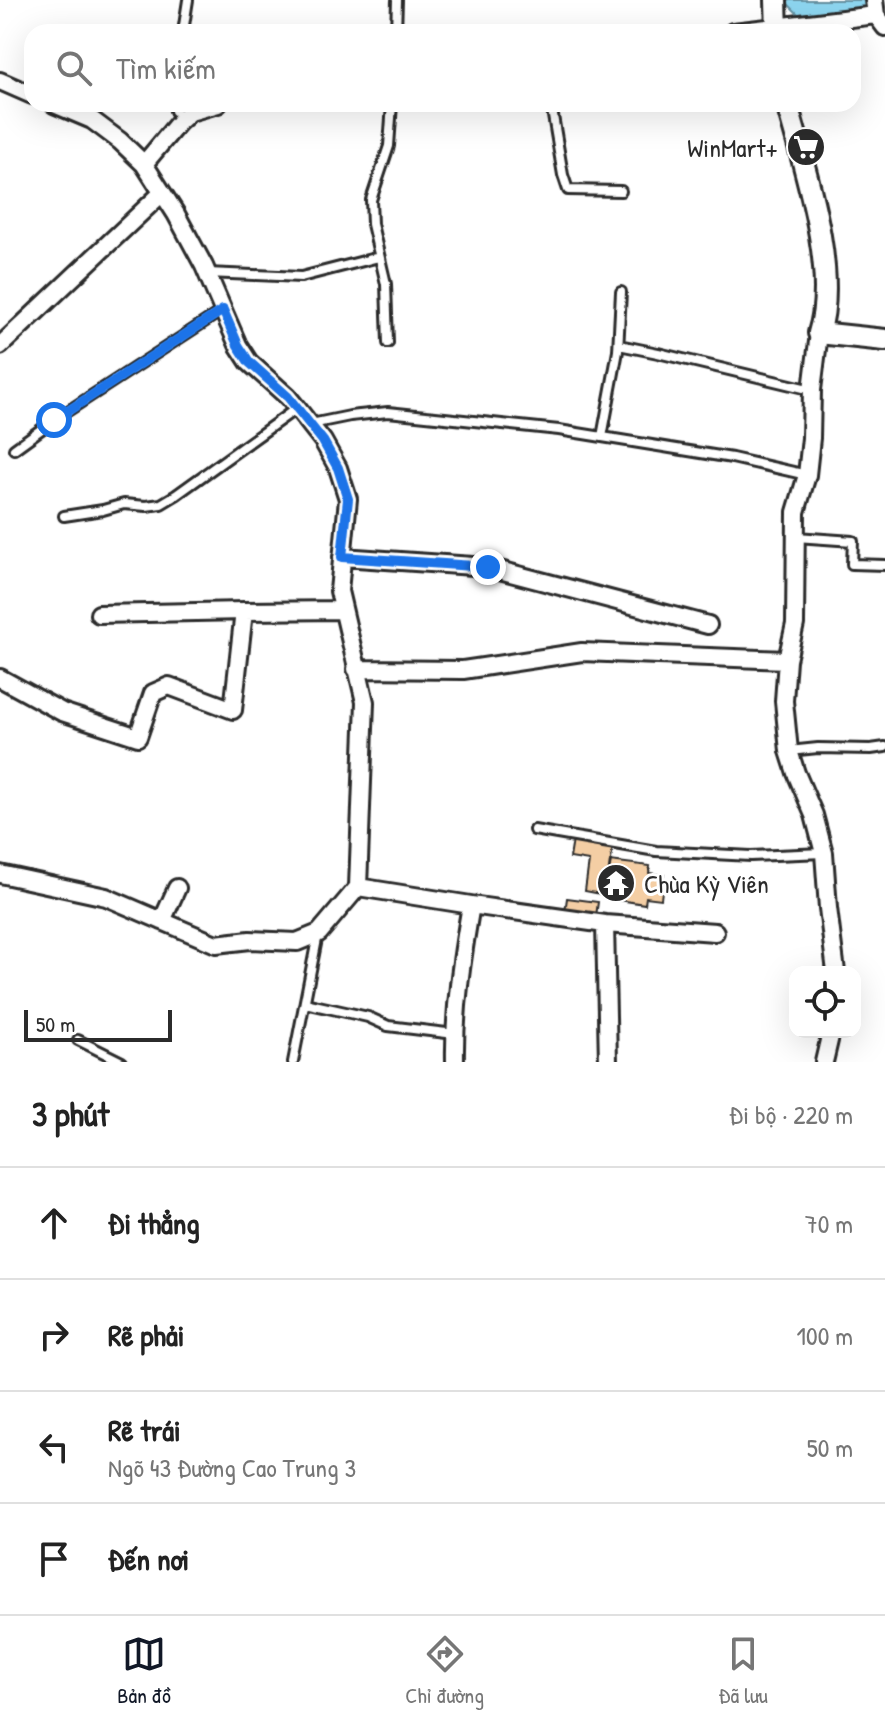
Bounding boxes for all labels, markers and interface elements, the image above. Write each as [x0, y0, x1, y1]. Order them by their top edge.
search box [24, 24, 861, 112]
icon: search [52, 46, 96, 90]
text: Tìm kiếm [116, 48, 216, 88]
supermarket icon: WinMart+ [785, 126, 827, 168]
place label: WinMart+ [687, 130, 778, 165]
route start [36, 402, 72, 438]
route end [470, 549, 506, 585]
temple icon: Chùa Kỳ Viên [595, 862, 637, 904]
place label: Chùa Kỳ Viên [644, 866, 769, 901]
map controls [789, 966, 861, 1038]
button: locate [789, 966, 861, 1038]
scale bar [24, 1006, 172, 1042]
text: 50 m [36, 1009, 75, 1039]
text: 3 phút [32, 1091, 109, 1137]
text: Đi bộ · 220 m [729, 1097, 853, 1132]
icon: ahead [32, 1201, 76, 1245]
text: Đi thẳng [108, 1203, 200, 1243]
text: 70 m [805, 1206, 853, 1241]
icon: right [32, 1313, 76, 1357]
text: Rẽ phải [108, 1315, 184, 1355]
text: 100 m [797, 1318, 853, 1353]
text: Rẽ trái [108, 1410, 181, 1450]
icon: left [32, 1425, 76, 1469]
text: 50 m [807, 1430, 853, 1465]
text: Ngõ 43 Đường Cao Trung 3 [108, 1450, 356, 1485]
icon: arrive [32, 1537, 76, 1581]
text: Đến nơi [108, 1539, 189, 1579]
tab: Bản đồ [117, 1632, 171, 1710]
tab: Chỉ đường [405, 1632, 484, 1710]
tab: Đã lưu [718, 1632, 768, 1710]

